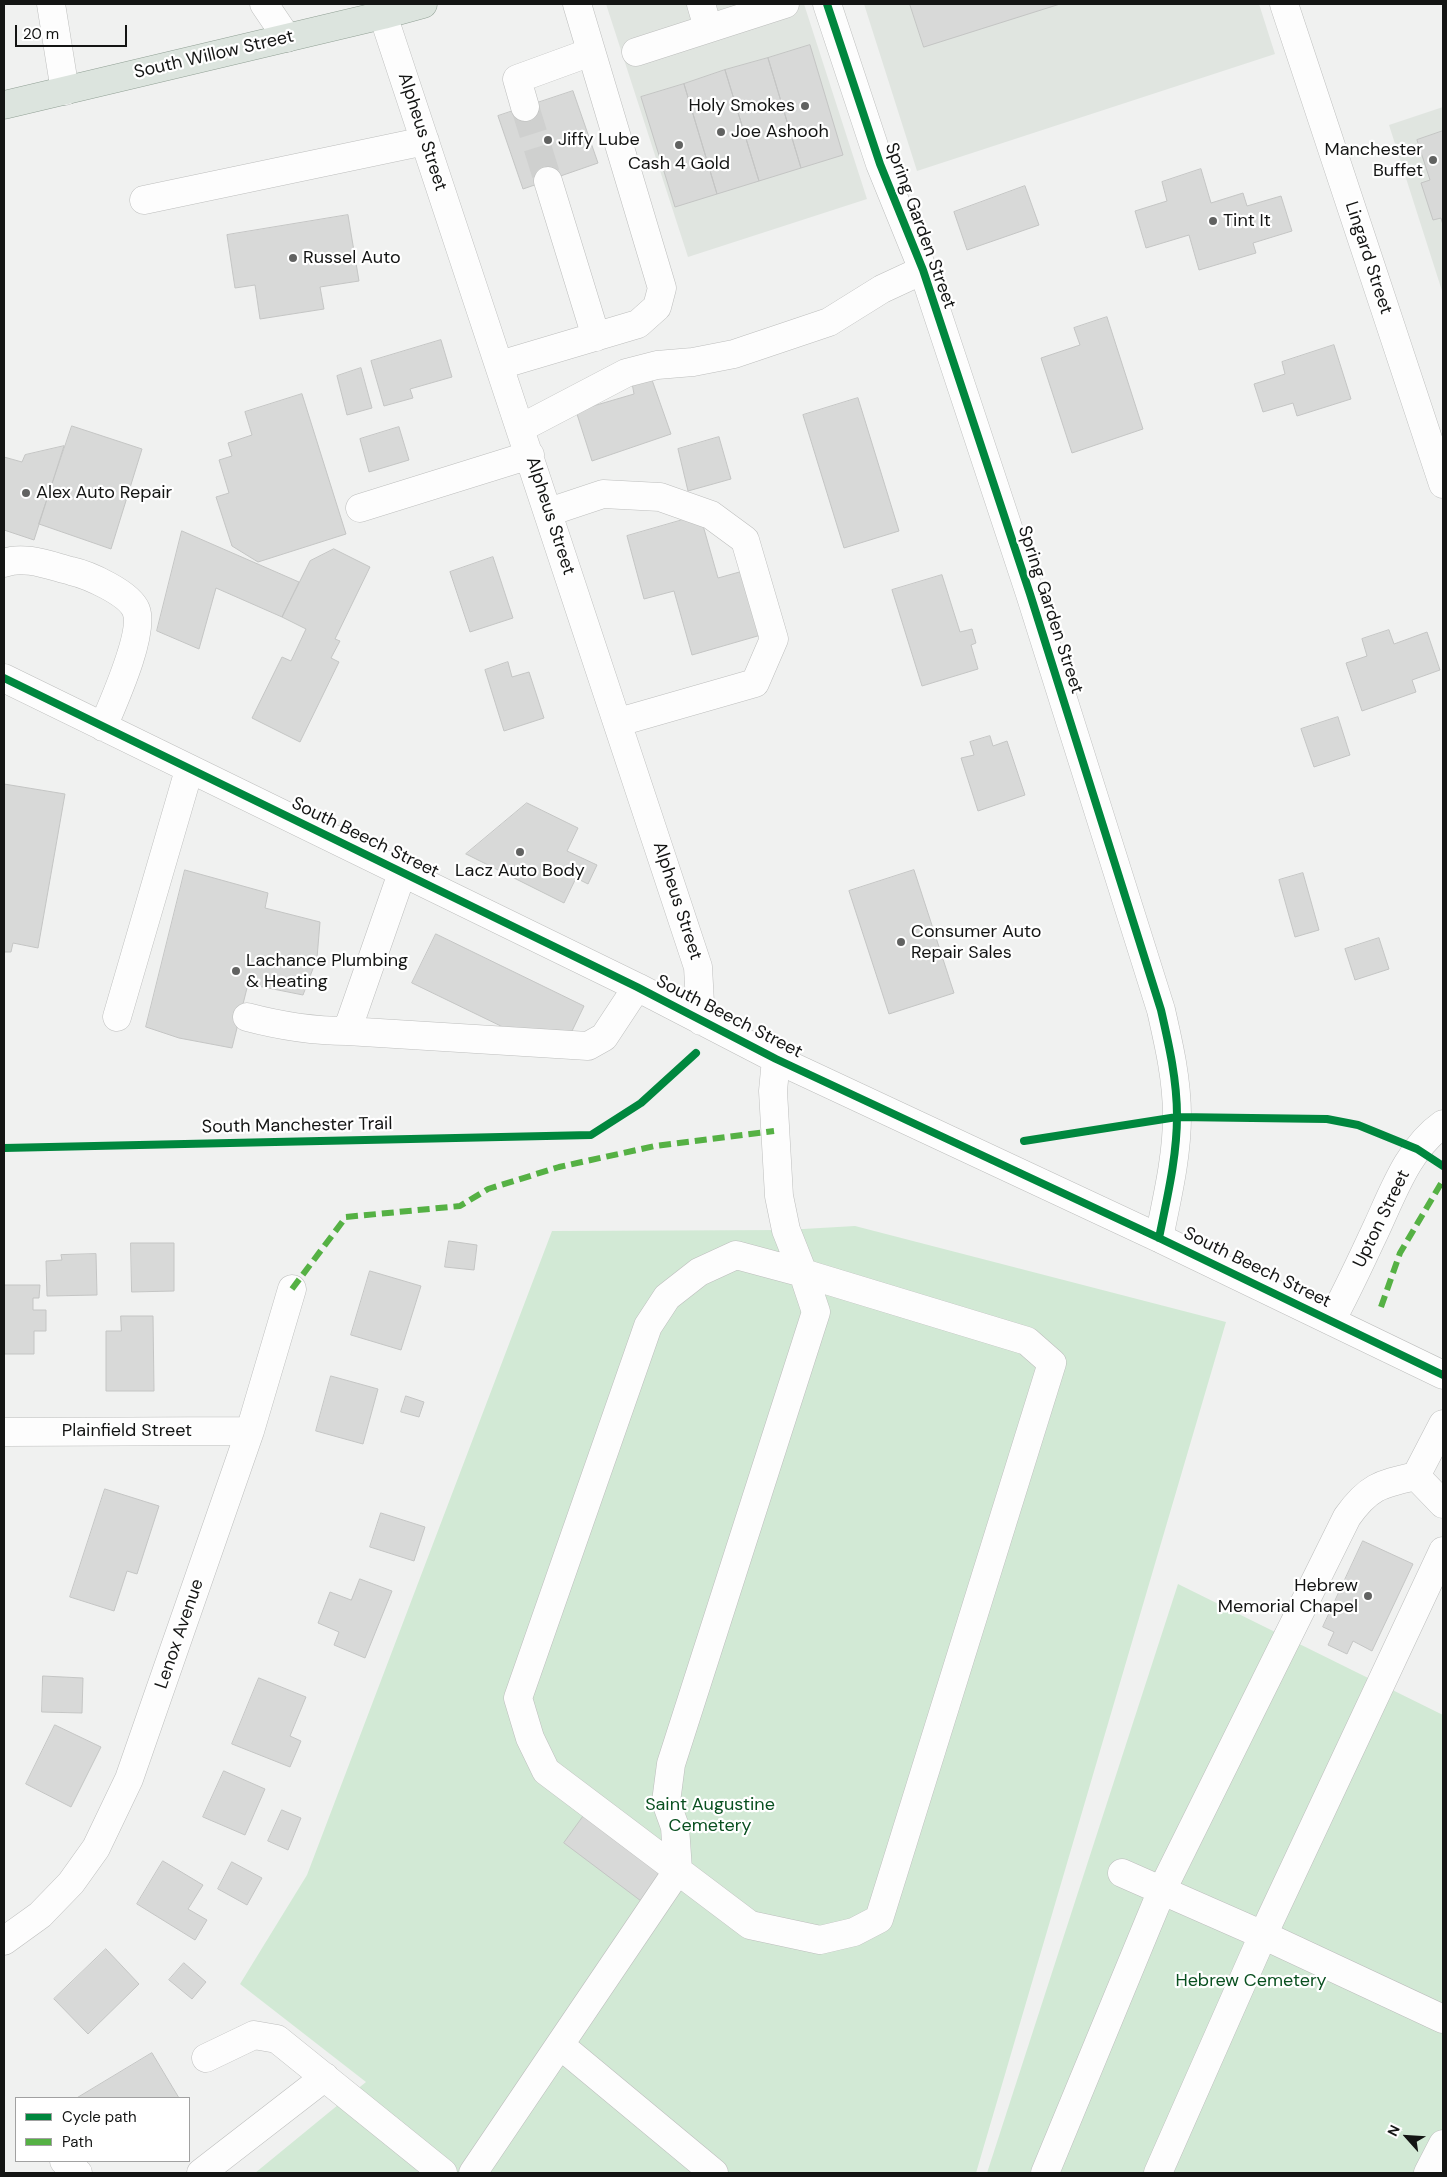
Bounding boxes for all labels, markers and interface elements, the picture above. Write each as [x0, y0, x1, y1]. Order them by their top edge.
scale bar [18, 15, 130, 47]
text: 20 m [23, 24, 59, 44]
street label: South Willow Street [132, 26, 296, 84]
street label: Alpheus Street [393, 70, 451, 194]
place label: Holy Smokes [688, 95, 795, 117]
marker: Holy Smokes [799, 100, 811, 112]
place label: Joe Ashooh [731, 121, 829, 143]
marker: Joe Ashooh [715, 126, 727, 138]
place label: Jiffy Lube [558, 129, 640, 151]
marker: Jiffy Lube [542, 134, 554, 146]
marker: Cash 4 Gold [673, 139, 685, 151]
place label: Manchester Buffet [1325, 139, 1423, 182]
street label: Spring Garden Street [880, 140, 960, 312]
place label: Cash 4 Gold [628, 153, 730, 175]
marker: Manchester Buffet [1427, 154, 1439, 166]
street label: Lingard Street [1340, 199, 1396, 317]
place label: Tint It [1223, 210, 1271, 232]
marker: Tint It [1207, 215, 1219, 227]
place label: Russel Auto [303, 247, 401, 269]
marker: Russel Auto [287, 252, 299, 264]
street label: Alpheus Street [521, 454, 579, 578]
place label: Alex Auto Repair [36, 482, 172, 504]
marker: Alex Auto Repair [20, 487, 32, 499]
street label: Spring Garden Street [1013, 523, 1087, 697]
street label: South Beech Street [288, 793, 442, 883]
street label: Alpheus Street [648, 839, 706, 963]
marker: Lacz Auto Body [514, 846, 526, 858]
place label: Lacz Auto Body [455, 860, 585, 882]
place label: Consumer Auto Repair Sales [911, 921, 1042, 964]
marker: Consumer Auto Repair Sales [895, 936, 907, 948]
place label: Lachance Plumbing & Heating [246, 950, 408, 992]
marker: Lachance Plumbing & Heating [230, 965, 242, 977]
street label: South Beech Street [652, 971, 806, 1063]
street label: South Manchester Trail [201, 1114, 393, 1138]
street label: Upton Street [1349, 1166, 1415, 1272]
street label: South Beech Street [1180, 1223, 1334, 1313]
street label: Plainfield Street [62, 1420, 192, 1442]
place label: Hebrew Memorial Chapel [1218, 1575, 1358, 1618]
street label: Lenox Avenue [151, 1576, 209, 1692]
marker: Hebrew Memorial Chapel [1362, 1590, 1374, 1602]
park label: Saint Augustine Cemetery [645, 1794, 775, 1836]
park label: Hebrew Cemetery [1175, 1970, 1327, 1992]
legend [15, 2097, 190, 2162]
text: Cycle path [62, 2107, 137, 2127]
north arrow [1382, 2112, 1432, 2162]
text: N [1383, 2122, 1404, 2139]
text: Path [62, 2132, 93, 2152]

